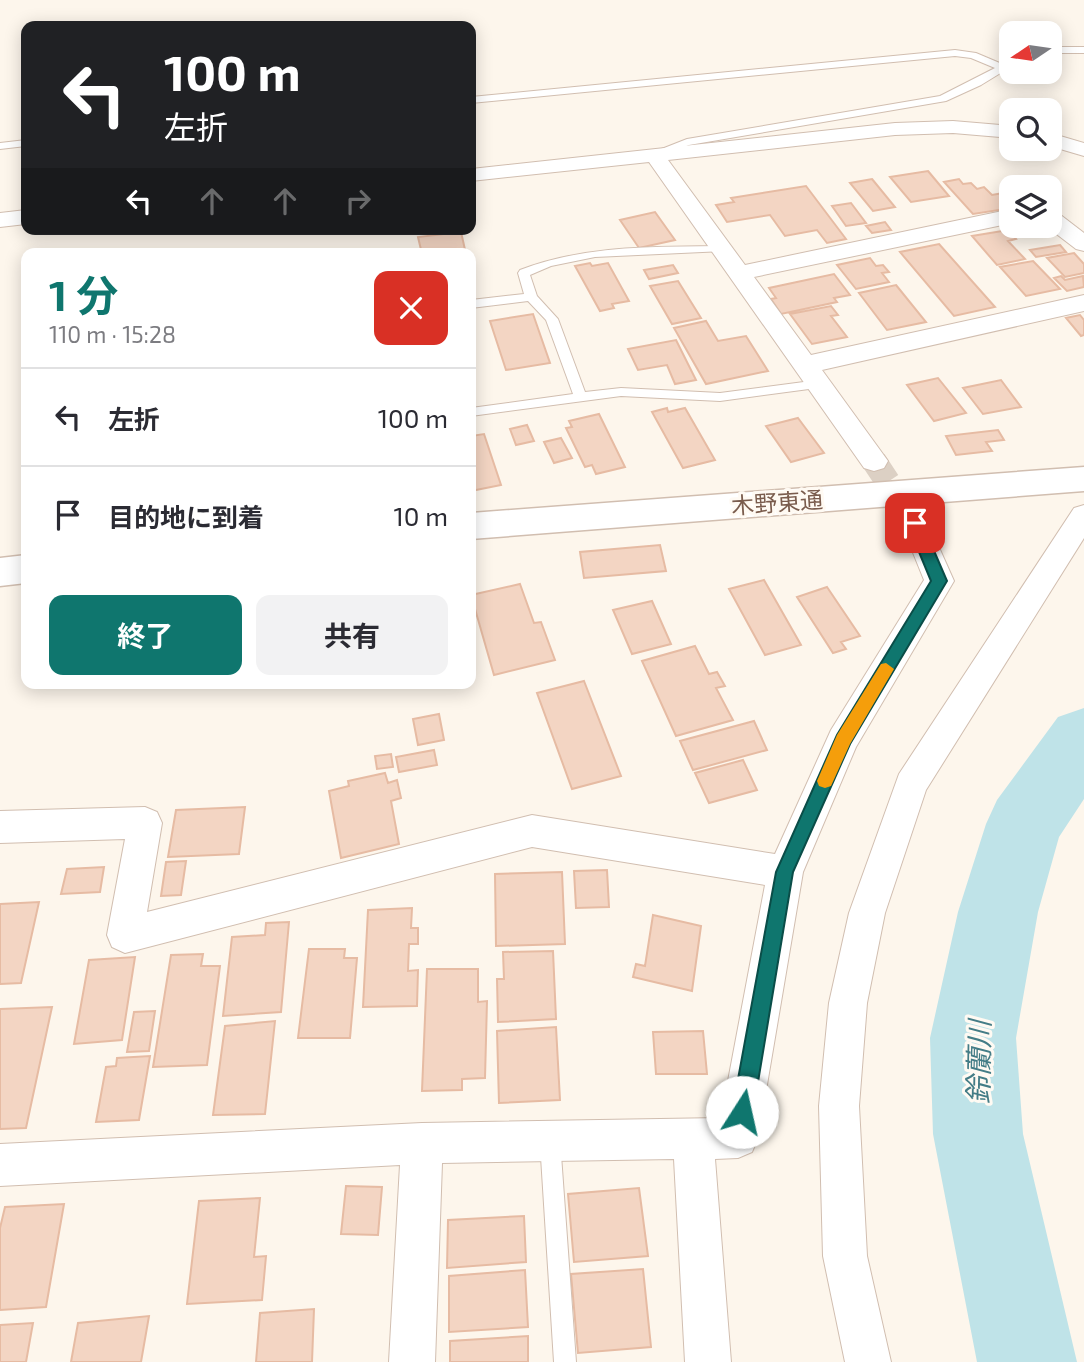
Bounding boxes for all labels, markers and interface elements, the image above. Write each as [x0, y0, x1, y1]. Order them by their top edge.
north arrow [999, 21, 1062, 84]
map controls [999, 21, 1062, 238]
text: 100 m [164, 42, 301, 101]
icon: left [49, 49, 140, 140]
button: search [999, 98, 1062, 161]
text: 左折 [164, 107, 228, 145]
button: layers [999, 175, 1062, 238]
icon: left [120, 182, 158, 220]
icon: ahead [193, 182, 231, 220]
icon: ahead [266, 182, 304, 220]
icon: right [339, 182, 377, 220]
text: 1 分 [49, 269, 118, 319]
button: close [374, 271, 448, 345]
text: 110 m · 15:28 [49, 320, 176, 348]
icon: left [49, 398, 87, 436]
text: 100 m [378, 402, 448, 433]
text: 左折 [108, 403, 160, 434]
street label: 木野東通 [730, 485, 824, 519]
pin [885, 493, 945, 553]
icon: arrive [49, 496, 87, 534]
text: 10 m [393, 500, 448, 531]
text: 目的地に到着 [108, 501, 264, 532]
icon: arrive [896, 504, 934, 542]
button: 終了 [49, 595, 242, 675]
button: 共有 [256, 595, 448, 675]
water label: 鈴蘭川 [960, 1017, 996, 1104]
position arrow [705, 1075, 779, 1149]

